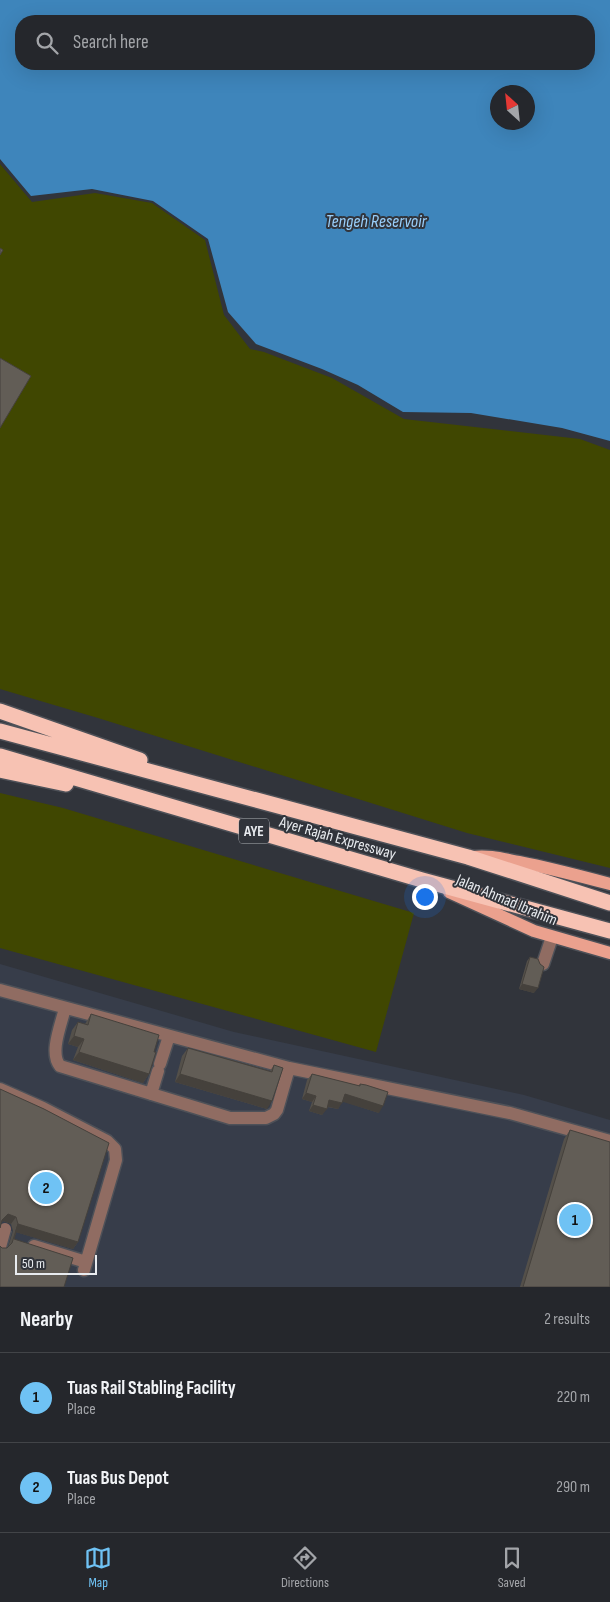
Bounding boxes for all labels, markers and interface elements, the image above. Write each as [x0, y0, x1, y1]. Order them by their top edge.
search box [15, 15, 595, 70]
icon: search [33, 29, 61, 57]
text: Search here [73, 31, 149, 54]
north arrow [490, 85, 535, 130]
water label: Tengeh Reservoir [326, 211, 427, 232]
street label: Ayer Rajah Expressway [276, 812, 398, 864]
road number: AYE [239, 818, 269, 844]
street label: Jalan Ahmad Ibrahim [452, 870, 560, 930]
your location [412, 884, 438, 910]
pin: 2 [30, 1169, 62, 1207]
pin: 1 [559, 1201, 591, 1239]
scale bar [15, 1252, 98, 1275]
text: 50 m [22, 1255, 45, 1272]
text: Nearby [20, 1307, 73, 1332]
text: 2 results [544, 1310, 590, 1329]
text: Tuas Rail Stabling Facility [67, 1377, 236, 1400]
text: 1 [33, 1388, 39, 1407]
text: 220 m [557, 1388, 590, 1407]
text: Place [67, 1400, 96, 1419]
text: Tuas Bus Depot [67, 1467, 169, 1490]
text: 2 [32, 1478, 40, 1497]
text: 290 m [556, 1478, 590, 1497]
text: Place [67, 1490, 96, 1509]
tab: Map [84, 1544, 112, 1591]
tab: Directions [281, 1544, 329, 1591]
tab: Saved [498, 1544, 526, 1591]

